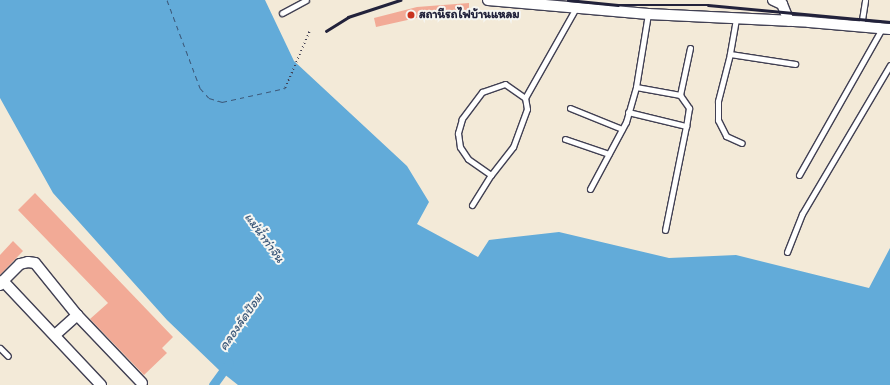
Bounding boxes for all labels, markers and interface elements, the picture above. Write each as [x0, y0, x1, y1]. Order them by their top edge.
place label: สถานีรถไฟบ้านแหลม [419, 8, 520, 22]
marker: สถานีรถไฟบ้านแหลม [406, 10, 416, 20]
water label: แม่น้ำท่าจีน [241, 210, 287, 266]
water label: คลองลัดป้อม [216, 290, 266, 354]

